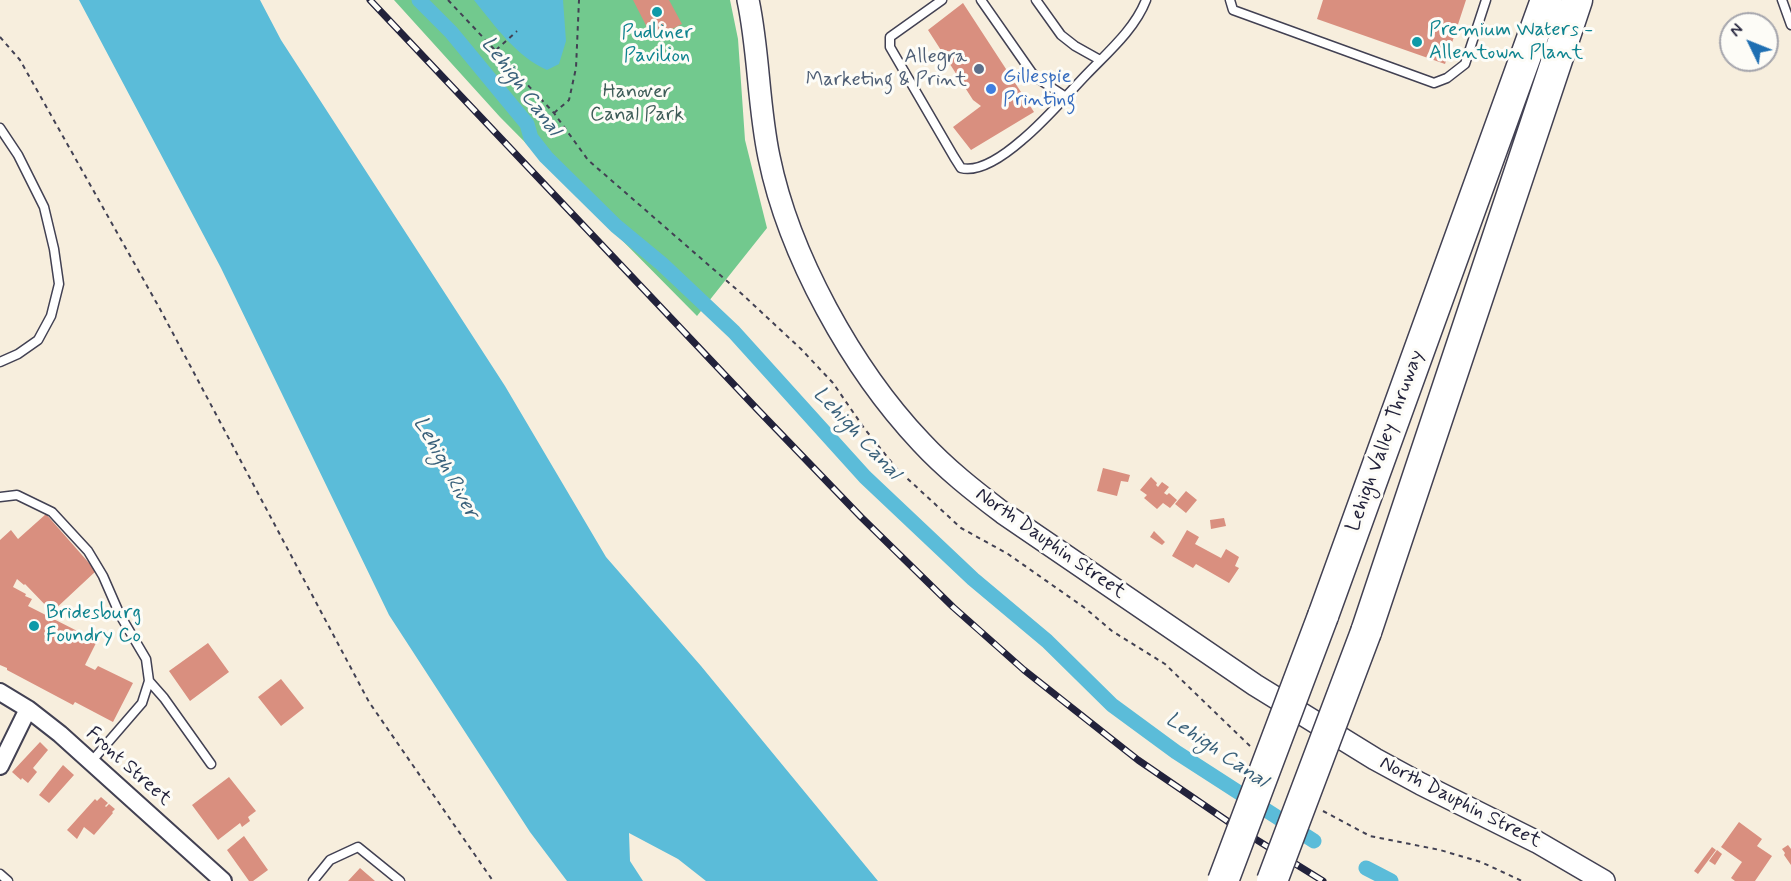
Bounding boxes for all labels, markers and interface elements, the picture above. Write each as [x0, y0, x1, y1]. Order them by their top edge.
marker: Pudliner Pavilion [650, 5, 664, 19]
north arrow [1719, 12, 1779, 72]
place label: Premium Waters - Allentown Plant [1429, 19, 1593, 66]
text: N [1726, 20, 1748, 42]
place label: Pudliner Pavilion [622, 22, 692, 69]
water label: Lehigh Canal [475, 33, 565, 141]
marker: Premium Waters - Allentown Plant [1410, 35, 1424, 49]
place label: Allegra Marketing & Print [806, 46, 967, 93]
marker: Allegra Marketing & Print [972, 62, 986, 76]
place label: Gillespie Printing [1003, 66, 1076, 113]
park label: Hanover Canal Park [590, 81, 684, 128]
marker: Gillespie Printing [984, 82, 998, 96]
street label: Lehigh Valley Thruway [1342, 347, 1430, 535]
water label: Lehigh Canal [807, 382, 905, 486]
water label: Lehigh River [407, 413, 483, 523]
street label: North Dauphin Street [970, 483, 1130, 605]
place label: Bridesburg Foundry Co [46, 602, 141, 649]
marker: Bridesburg Foundry Co [27, 619, 41, 633]
water label: Lehigh Canal [1160, 708, 1272, 794]
street label: Front Street [80, 722, 176, 812]
street label: North Dauphin Street [1375, 752, 1545, 854]

